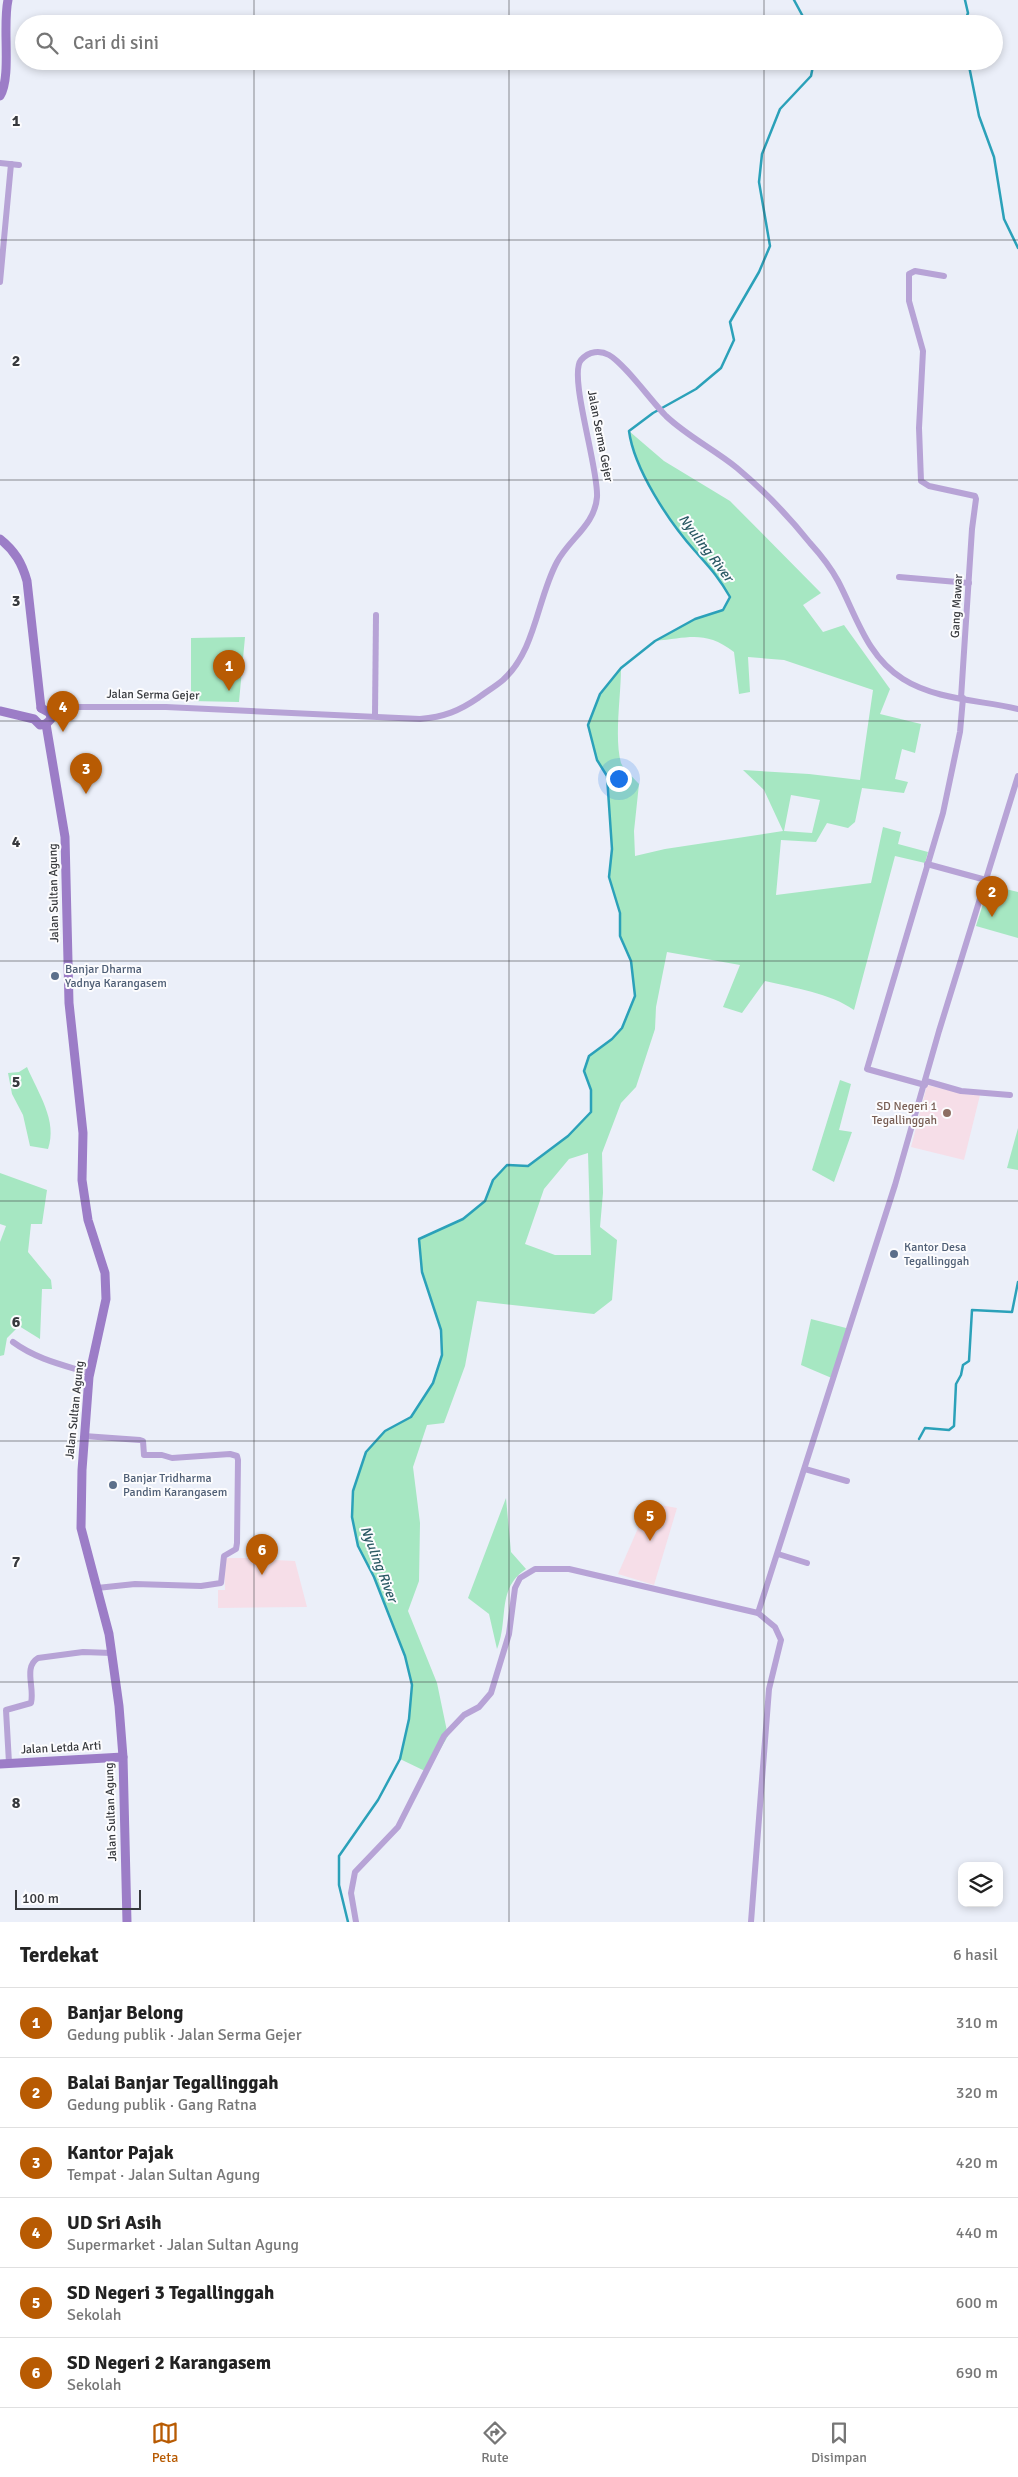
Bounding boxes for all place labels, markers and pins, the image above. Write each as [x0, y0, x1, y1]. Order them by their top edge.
pin: 1 [213, 650, 245, 691]
pin: 4 [47, 691, 79, 732]
pin: 3 [70, 753, 102, 794]
pin: 2 [976, 876, 1008, 917]
place label: Banjar Dharma Yadnya Karangasem [65, 962, 167, 991]
marker: Banjar Dharma Yadnya Karangasem [49, 970, 61, 982]
place label: SD Negeri 1 Tegallinggah [872, 1099, 937, 1128]
marker: SD Negeri 1 Tegallinggah [941, 1107, 953, 1119]
place label: Kantor Desa Tegallinggah [904, 1240, 969, 1269]
marker: Kantor Desa Tegallinggah [888, 1248, 900, 1260]
place label: Banjar Tridharma Pandim Karangasem [123, 1471, 227, 1500]
marker: Banjar Tridharma Pandim Karangasem [107, 1479, 119, 1491]
pin: 5 [634, 1500, 666, 1541]
pin: 6 [246, 1534, 278, 1575]

